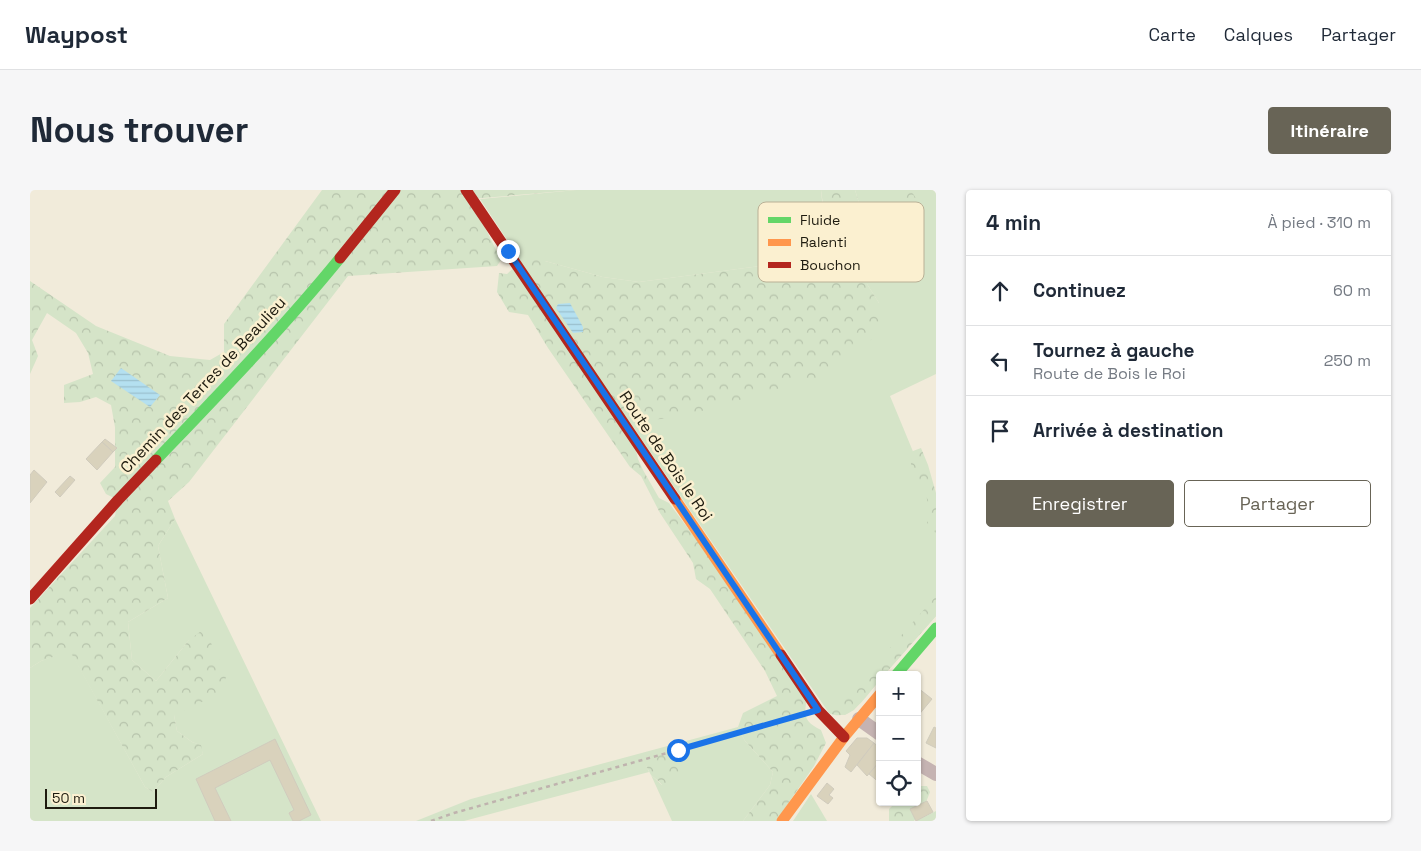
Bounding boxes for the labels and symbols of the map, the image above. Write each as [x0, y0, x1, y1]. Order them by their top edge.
legend [758, 202, 924, 282]
text: Fluide [800, 211, 840, 229]
text: Ralenti [800, 233, 847, 251]
route end [497, 240, 520, 263]
text: Bouchon [800, 256, 861, 274]
street label: Chemin des Terres de Beaulieu [116, 292, 290, 478]
street label: Route de Bois le Roi [615, 387, 717, 525]
route start [667, 739, 690, 762]
scale bar [45, 786, 158, 809]

